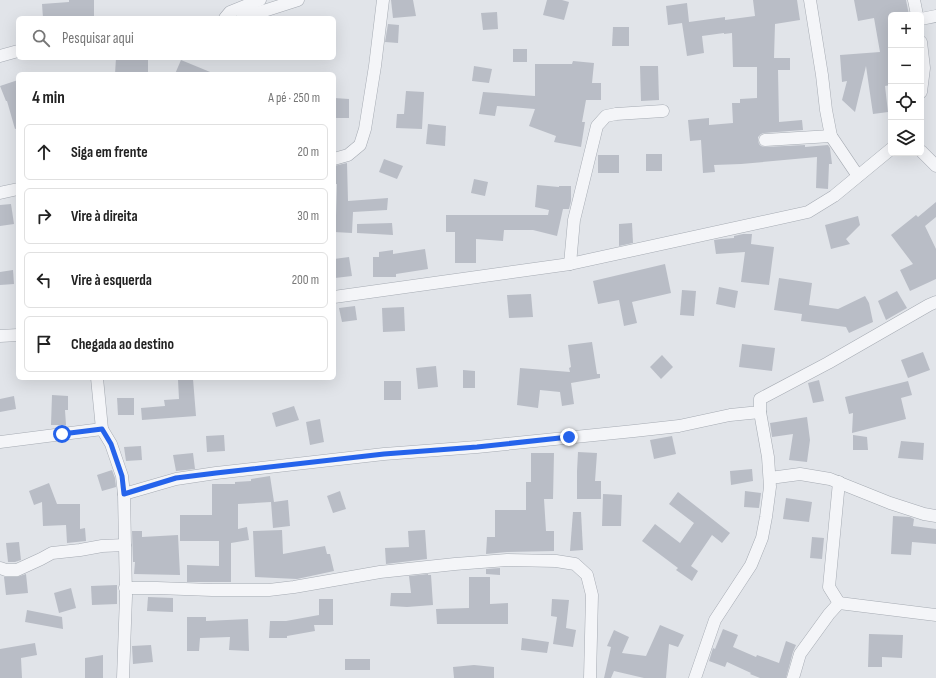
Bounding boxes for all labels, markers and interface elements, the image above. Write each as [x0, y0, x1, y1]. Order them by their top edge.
map controls [888, 12, 924, 156]
button: + [888, 12, 924, 48]
search box [16, 16, 336, 60]
icon: search [30, 27, 52, 49]
text: Pesquisar aqui [62, 29, 134, 48]
button: − [888, 48, 924, 84]
button: locate [888, 84, 924, 120]
text: 4 min [32, 88, 65, 108]
text: A pé · 250 m [268, 90, 320, 106]
button: layers [888, 120, 924, 156]
icon: ahead [33, 141, 55, 163]
text: Siga em frente [71, 143, 148, 162]
text: 20 m [297, 144, 319, 160]
icon: right [33, 205, 55, 227]
text: Vire à direita [71, 207, 138, 226]
text: 30 m [297, 208, 319, 224]
icon: left [33, 269, 55, 291]
text: Vire à esquerda [71, 271, 152, 290]
text: 200 m [292, 272, 319, 288]
icon: arrive [33, 333, 55, 355]
text: Chegada ao destino [71, 335, 174, 354]
route start [53, 425, 71, 443]
route end [560, 428, 578, 446]

